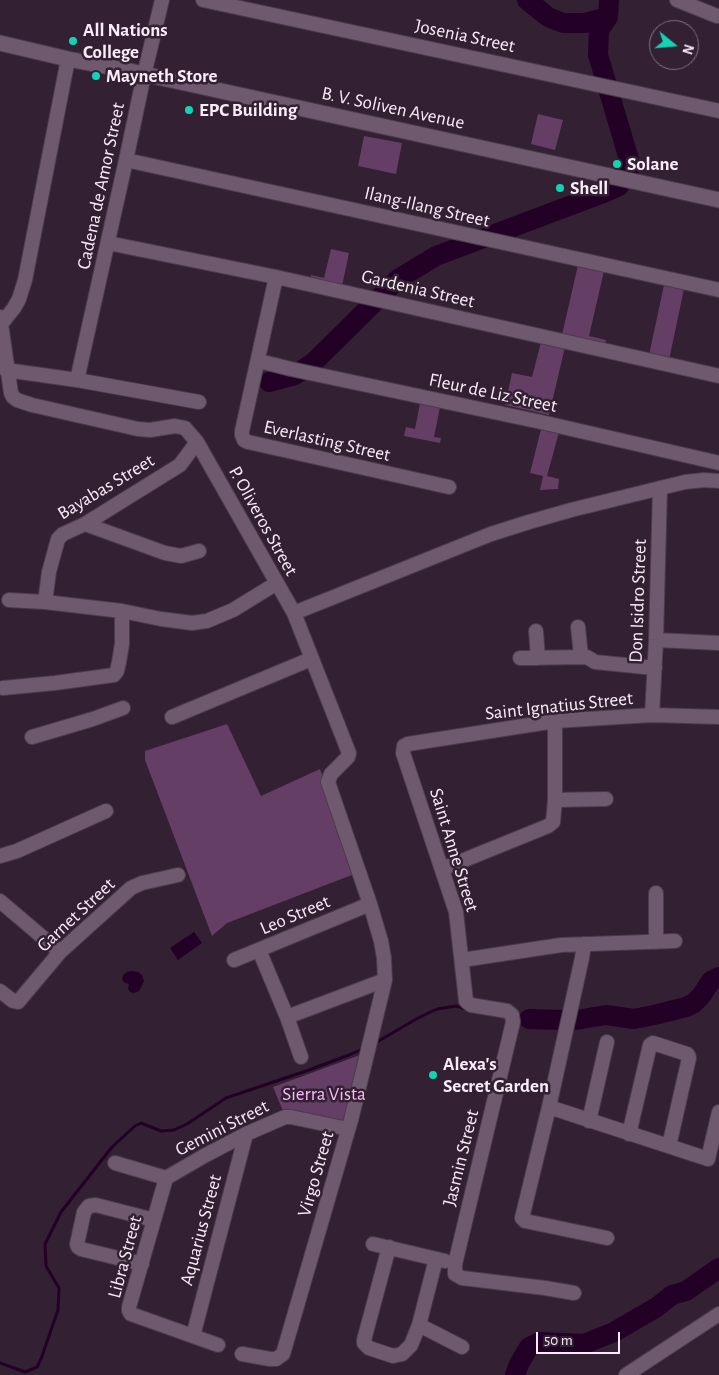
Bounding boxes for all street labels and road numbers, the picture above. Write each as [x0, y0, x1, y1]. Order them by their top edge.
street label: Josenia Street [413, 14, 517, 58]
street label: B. V. Soliven Avenue [319, 82, 467, 134]
street label: Cadena de Amor Street [72, 101, 130, 271]
street label: Ilang-Ilang Street [362, 182, 492, 232]
street label: Gardenia Street [359, 265, 477, 313]
street label: Fleur de Liz Street [427, 368, 559, 418]
street label: Everlasting Street [261, 415, 393, 467]
street label: Bayabas Street [54, 449, 158, 525]
street label: P. Oliveros Street [223, 462, 303, 580]
street label: Don Isidro Street [624, 539, 652, 663]
street label: Saint Ignatius Street [484, 687, 634, 725]
street label: Saint Anne Street [424, 786, 484, 914]
street label: Garnet Street [32, 873, 120, 957]
street label: Leo Street [257, 890, 333, 940]
street label: Gemini Street [171, 1095, 273, 1161]
street label: Jasmin Street [438, 1107, 484, 1209]
street label: Virgo Street [293, 1129, 339, 1219]
street label: Aquarius Street [175, 1172, 227, 1288]
street label: Libra Street [103, 1213, 147, 1301]

